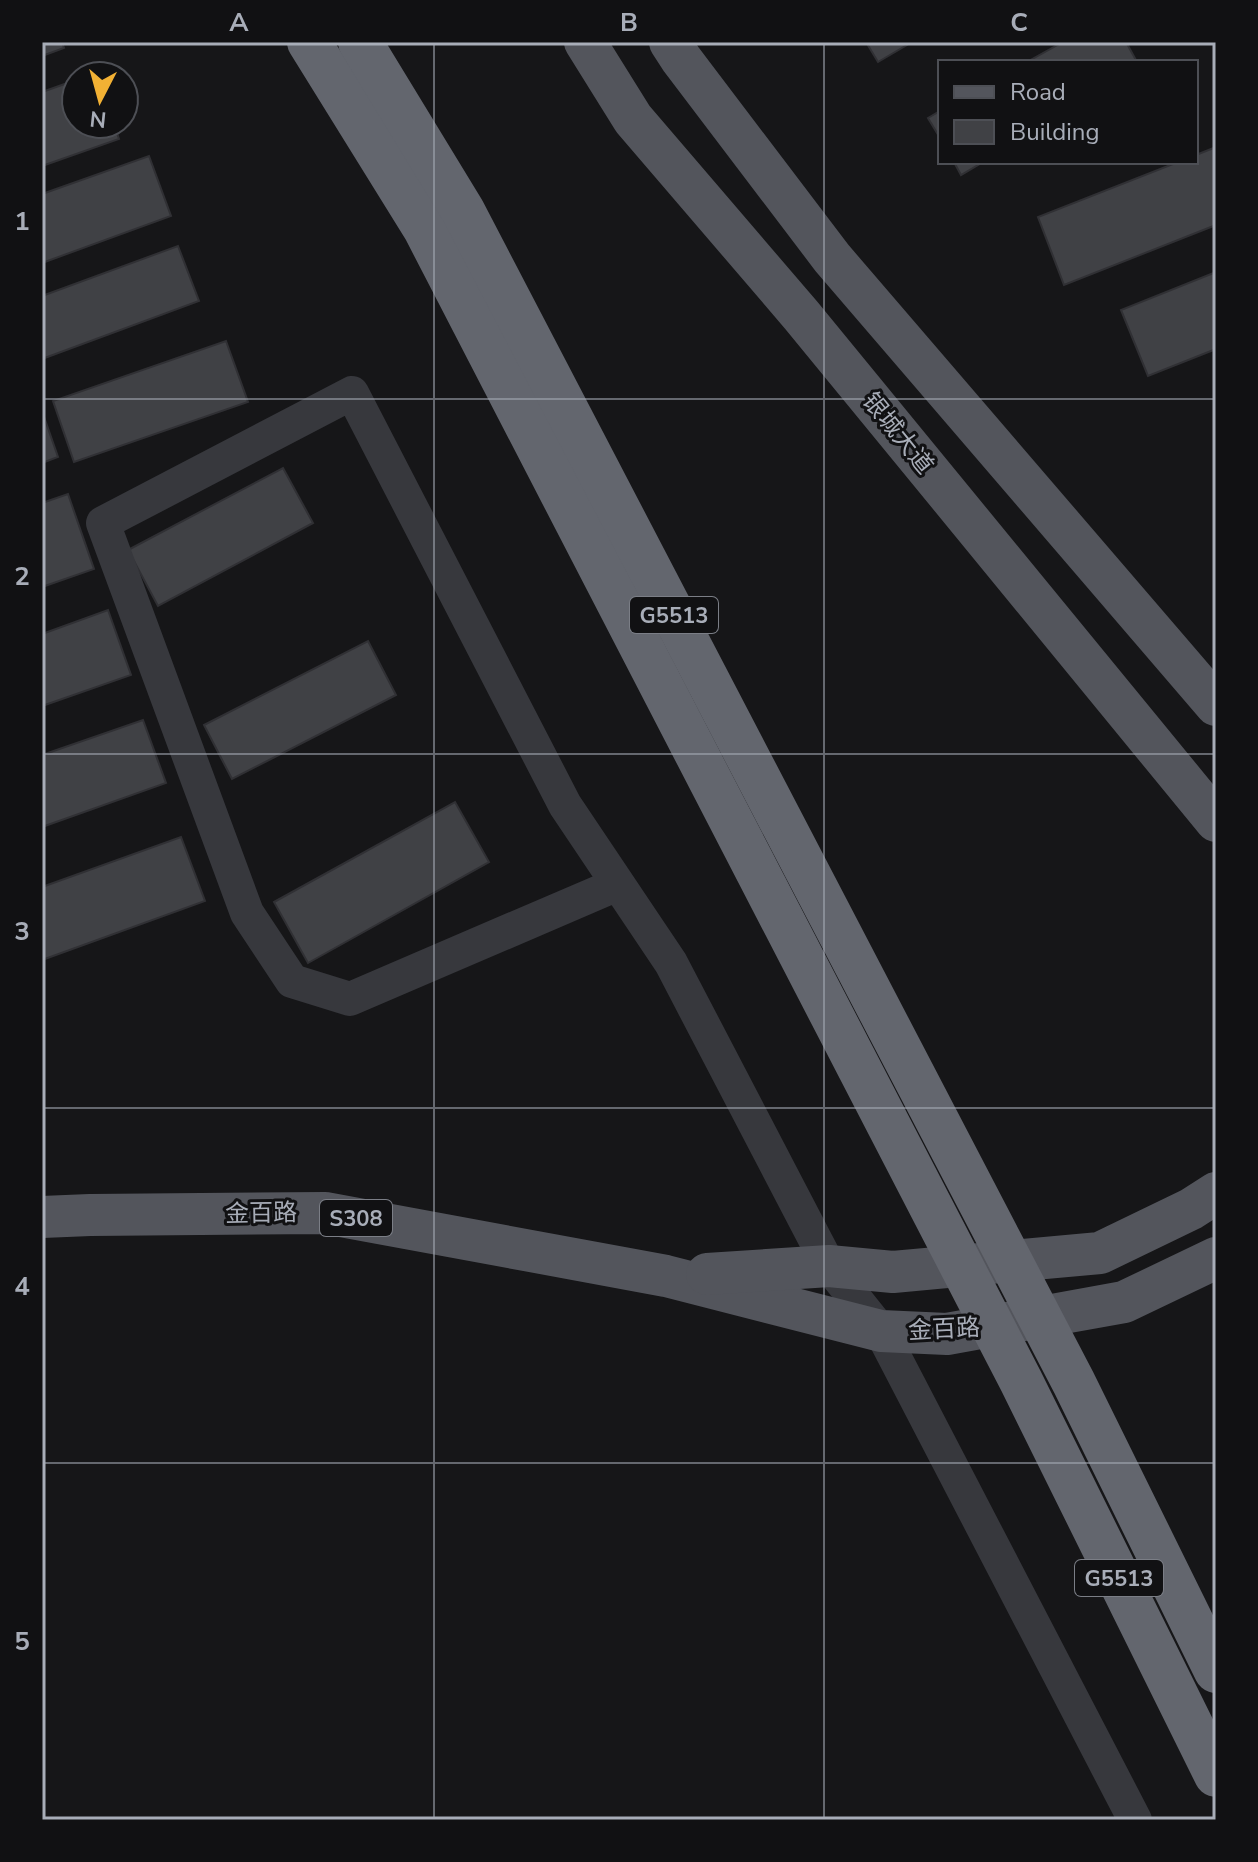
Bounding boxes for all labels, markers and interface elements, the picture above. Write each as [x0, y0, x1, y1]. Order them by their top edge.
text: A [229, 5, 249, 40]
text: B [620, 5, 638, 40]
text: C [1010, 5, 1028, 40]
north arrow [60, 60, 140, 140]
legend [938, 60, 1198, 164]
text: Road [1010, 76, 1066, 108]
text: N [88, 103, 108, 135]
text: Building [1010, 116, 1100, 148]
text: 1 [14, 204, 30, 239]
street label: 银城大道 [855, 386, 941, 480]
text: 2 [14, 559, 30, 594]
road number: G5513 [630, 597, 718, 633]
text: 3 [14, 914, 30, 949]
street label: 金百路 [225, 1196, 297, 1230]
road number: S308 [320, 1200, 392, 1236]
text: 4 [14, 1269, 30, 1304]
street label: 金百路 [907, 1311, 981, 1347]
road number: G5513 [1075, 1560, 1163, 1596]
text: 5 [14, 1624, 30, 1659]

